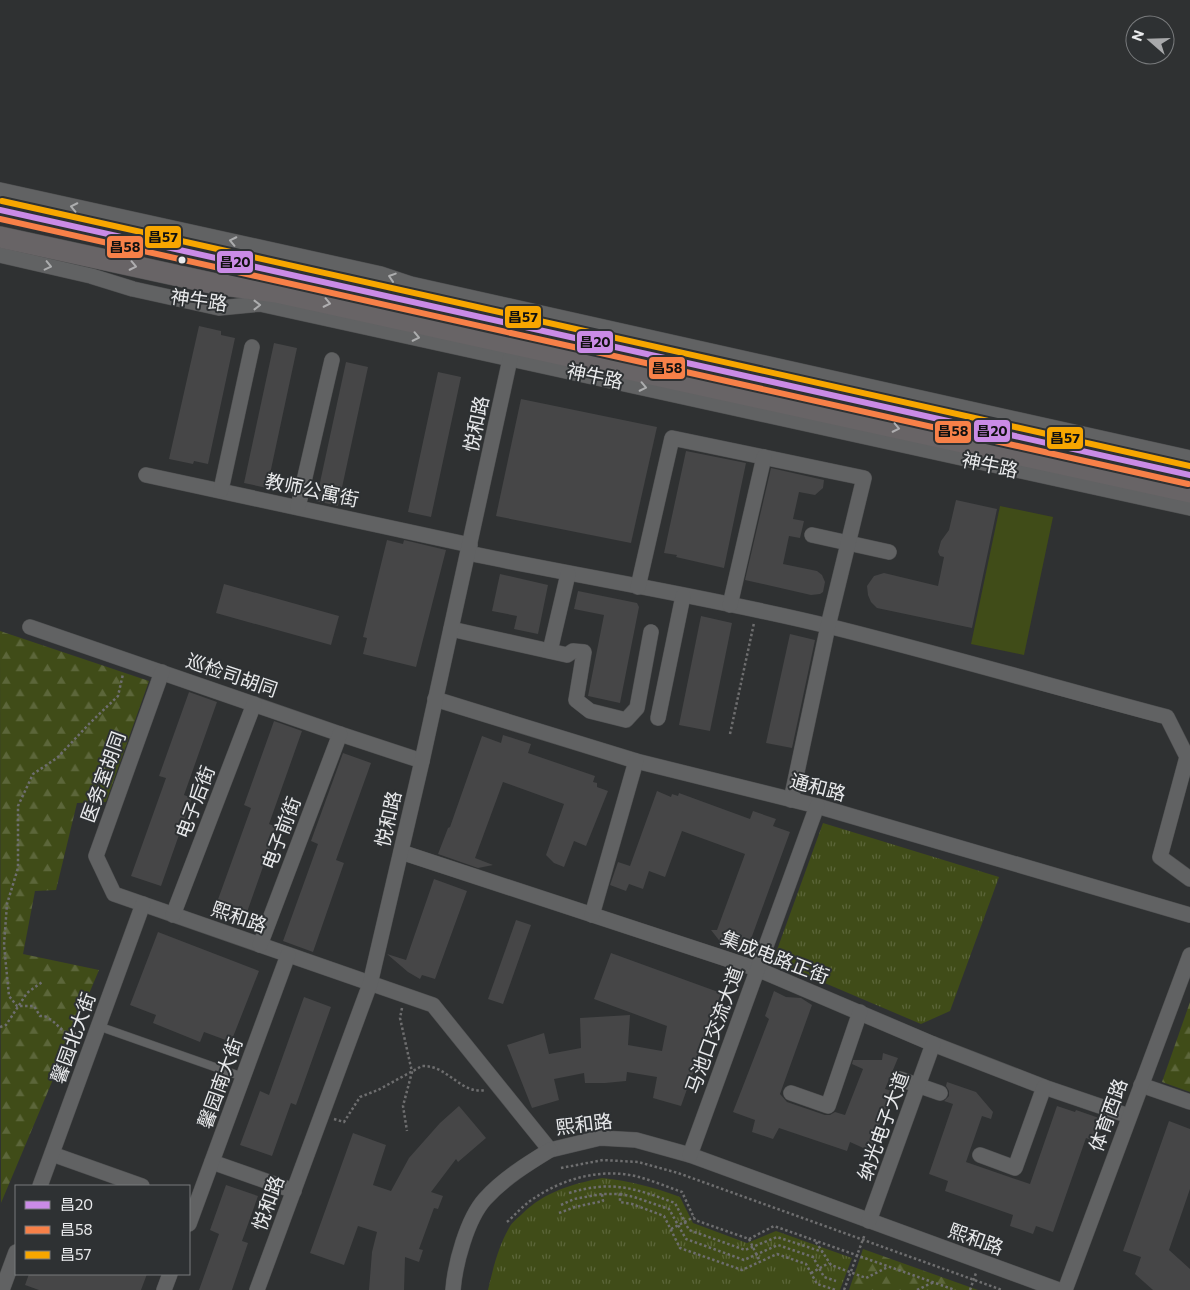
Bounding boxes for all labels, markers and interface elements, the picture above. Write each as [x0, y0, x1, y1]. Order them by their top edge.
north arrow [1125, 15, 1175, 65]
text: N [1128, 28, 1147, 43]
one-way arrow [70, 202, 79, 213]
line badge: 昌57 [144, 225, 182, 249]
text: 昌57 [148, 228, 178, 245]
line badge: 昌58 [106, 235, 144, 259]
one-way arrow [229, 236, 238, 247]
text: 昌58 [110, 238, 141, 255]
line badge: 昌20 [216, 250, 254, 274]
text: 昌20 [219, 253, 251, 270]
unlabelled marker [177, 255, 187, 265]
one-way arrow [43, 260, 52, 271]
one-way arrow [129, 260, 138, 271]
one-way arrow [388, 273, 396, 283]
street label: 神牛路 [169, 284, 229, 315]
one-way arrow [323, 297, 331, 308]
one-way arrow [254, 300, 261, 310]
line badge: 昌57 [504, 305, 542, 329]
text: 昌57 [508, 308, 538, 325]
line badge: 昌20 [576, 330, 614, 354]
one-way arrow [412, 332, 421, 342]
text: 昌20 [579, 333, 611, 350]
line badge: 昌58 [648, 356, 686, 380]
street label: 神牛路 [565, 358, 625, 393]
text: 昌58 [652, 359, 683, 376]
one-way arrow [639, 381, 648, 392]
street label: 悦和路 [458, 394, 493, 454]
line badge: 昌20 [973, 419, 1011, 443]
line badge: 昌58 [934, 420, 972, 444]
one-way arrow [891, 422, 900, 433]
text: 昌58 [938, 422, 969, 439]
text: 昌20 [976, 422, 1008, 439]
line badge: 昌57 [1046, 426, 1084, 450]
text: 昌57 [1050, 429, 1080, 446]
street label: 神牛路 [960, 447, 1020, 482]
street label: 教师公寓街 [263, 468, 361, 511]
street label: 巡检司胡同 [183, 648, 281, 701]
street label: 医务室胡同 [75, 728, 130, 825]
street label: 电子后街 [170, 762, 219, 841]
street label: 通和路 [788, 768, 849, 805]
street label: 悦和路 [370, 789, 405, 849]
street label: 电子前街 [256, 793, 305, 872]
street label: 熙和路 [208, 896, 270, 937]
street label: 集成电路正街 [718, 925, 833, 988]
street label: 马池口交流大道 [680, 963, 747, 1096]
street label: 馨园北大街 [45, 989, 100, 1086]
street label: 馨园南大街 [192, 1034, 247, 1131]
street label: 纳光电子大道 [852, 1068, 913, 1183]
street label: 体育西路 [1084, 1075, 1131, 1154]
street label: 熙和路 [554, 1109, 614, 1138]
street label: 悦和路 [247, 1172, 288, 1234]
legend [15, 1185, 190, 1275]
text: 昌20 [60, 1195, 93, 1213]
street label: 熙和路 [945, 1218, 1007, 1259]
text: 昌58 [60, 1220, 93, 1238]
text: 昌57 [60, 1245, 92, 1263]

